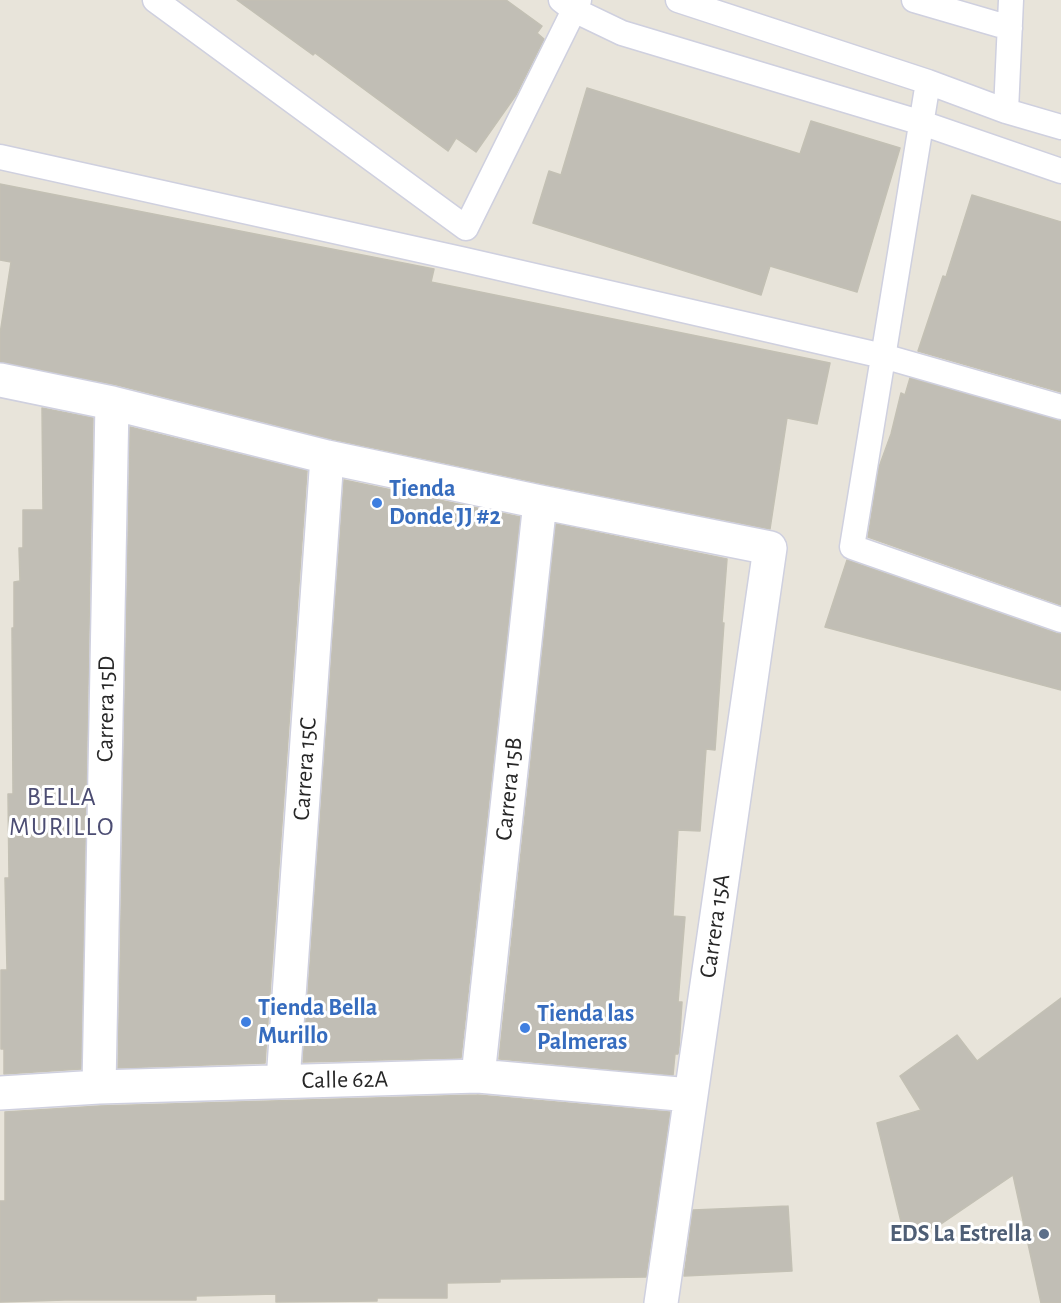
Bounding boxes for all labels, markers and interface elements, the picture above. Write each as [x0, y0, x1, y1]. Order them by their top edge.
place label: Tienda Donde JJ #2 [389, 475, 501, 531]
marker: Tienda Donde JJ #2 [370, 496, 384, 510]
street label: Carrera 15D [91, 656, 121, 762]
street label: Carrera 15C [287, 717, 323, 821]
street label: Carrera 15B [489, 736, 529, 842]
district label: BELLA MURILLO [9, 781, 115, 843]
street label: Carrera 15A [693, 872, 737, 980]
place label: Tienda Bella Murillo [258, 994, 377, 1050]
place label: Tienda las Palmeras [537, 1000, 634, 1056]
marker: Tienda Bella Murillo [239, 1015, 253, 1029]
marker: Tienda las Palmeras [518, 1021, 532, 1035]
street label: Calle 62A [301, 1065, 389, 1095]
place label: EDS La Estrella [890, 1220, 1032, 1248]
marker: EDS La Estrella [1037, 1227, 1051, 1241]

